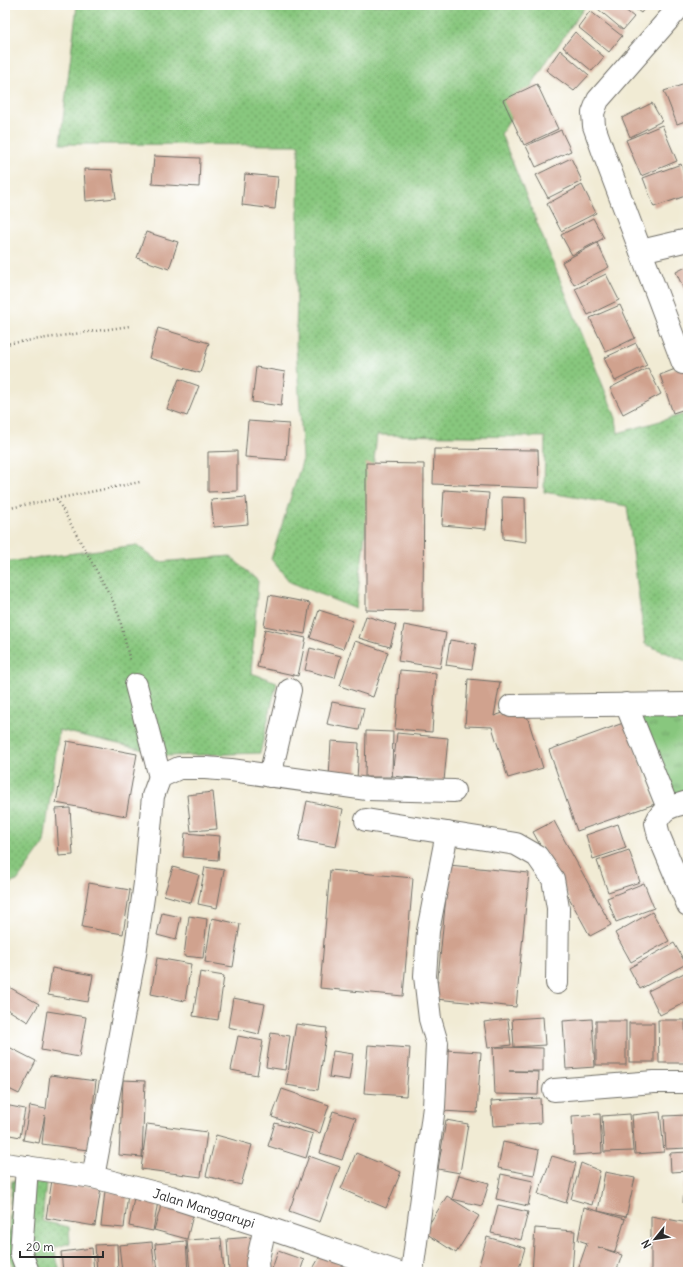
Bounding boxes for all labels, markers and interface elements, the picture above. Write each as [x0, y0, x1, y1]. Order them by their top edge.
street label: Jalan Manggarupi [151, 1185, 257, 1232]
north arrow [635, 1219, 675, 1259]
scale bar [20, 1233, 103, 1259]
text: N [638, 1237, 654, 1251]
text: 20 m [26, 1239, 54, 1254]

